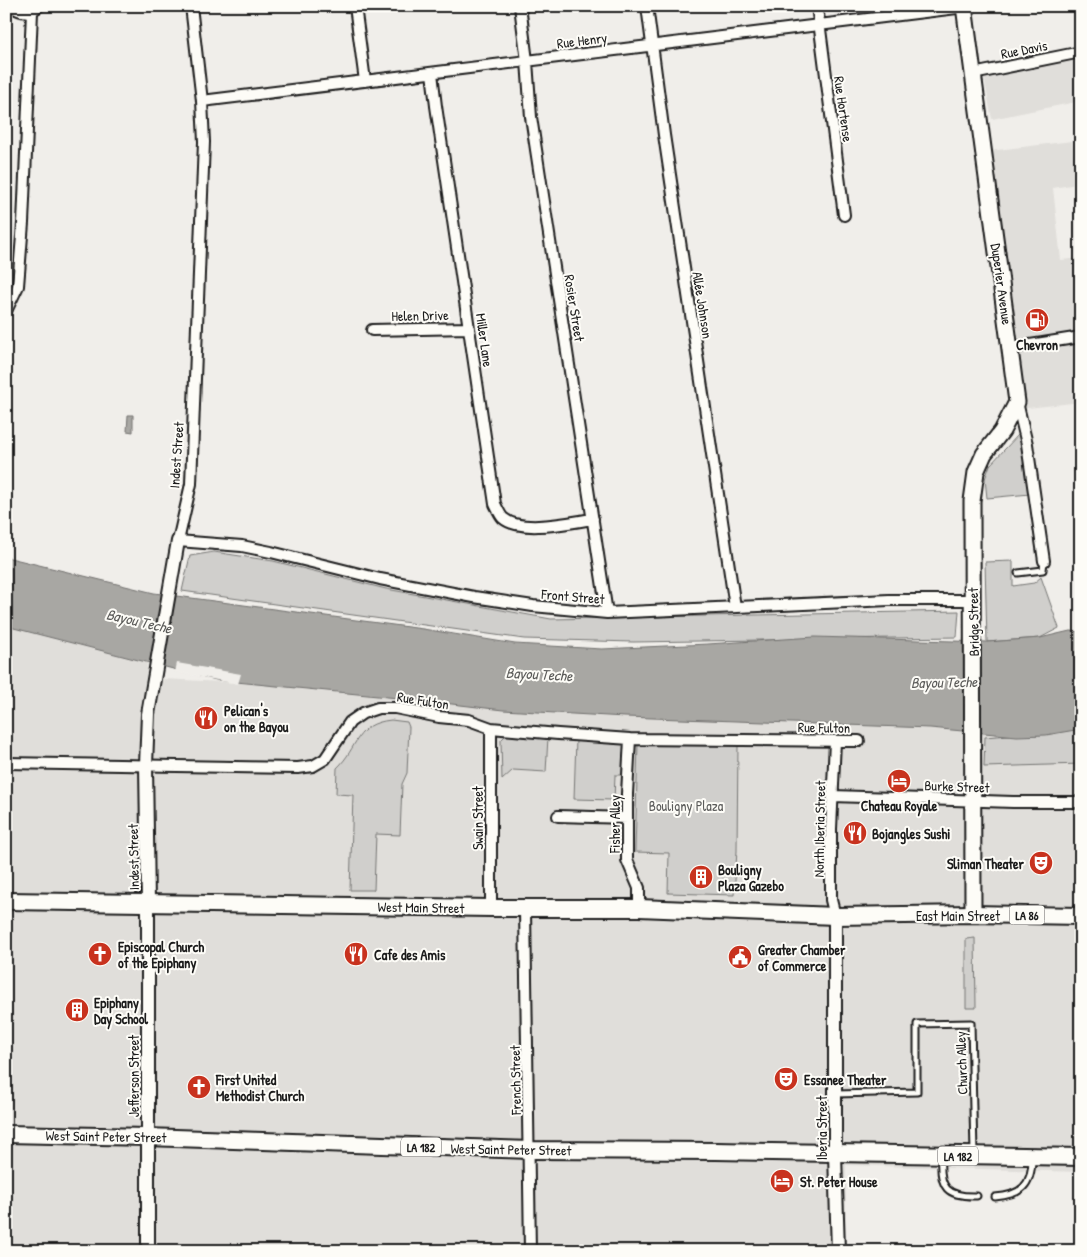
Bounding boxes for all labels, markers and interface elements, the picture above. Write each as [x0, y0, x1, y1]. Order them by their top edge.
street label: Rue Henry [556, 27, 608, 53]
street label: Rue Davis [999, 35, 1049, 63]
street label: Rue Hortense [830, 75, 858, 143]
street label: Duperier Avenue [986, 242, 1017, 326]
street label: Allée Johnson [688, 270, 718, 340]
street label: Rosier Street [560, 273, 590, 343]
street label: Helen Drive [391, 305, 449, 325]
fuel station icon: Chevron [1024, 307, 1050, 333]
street label: Miller Lane [472, 312, 498, 369]
place label: Chevron [1016, 335, 1058, 354]
street label: Indest Street [164, 421, 188, 489]
street label: Front Street [540, 584, 606, 608]
street label: Bridge Street [963, 587, 984, 657]
water label: Bayou Teche [104, 603, 175, 639]
water label: Bayou Teche [505, 662, 574, 686]
water label: Bayou Teche [911, 671, 978, 693]
street label: Rue Fulton [396, 687, 450, 713]
place label: Pelican's on the Bayou [224, 701, 289, 738]
restaurant icon: Pelican's on the Bayou [193, 705, 219, 731]
street label: Rue Fulton [798, 717, 850, 737]
hotel icon: Chateau Royale [886, 768, 912, 794]
street label: Burke Street [924, 775, 990, 797]
street label: North Iberia Street [809, 780, 829, 878]
street label: Swain Street [468, 786, 487, 850]
street label: Fisher Alley [605, 795, 625, 854]
park label: Bouligny Plaza [649, 796, 724, 816]
place label: Chateau Royale [861, 796, 938, 817]
restaurant icon: Bojangles Sushi [842, 820, 868, 846]
street label: Indest Street [123, 823, 143, 890]
place label: Bojangles Sushi [872, 824, 950, 845]
theatre icon: Sliman Theater [1028, 850, 1054, 876]
place label: Sliman Theater [947, 854, 1025, 873]
place label: Bouligny Plaza Gazebo [718, 860, 784, 895]
building icon: Bouligny Plaza Gazebo [688, 864, 714, 890]
street label: West Main Street [377, 897, 465, 917]
street label: East Main Street [916, 906, 1000, 925]
road number: LA 86 [1010, 906, 1044, 924]
place label: Episcopal Church of the Epiphany [118, 937, 204, 974]
place label: Greater Chamber of Commerce [758, 940, 846, 975]
church icon: Episcopal Church of the Epiphany [87, 941, 113, 967]
restaurant icon: Cafe des Amis [343, 941, 369, 967]
public building icon: Greater Chamber of Commerce [727, 944, 753, 970]
place label: Cafe des Amis [374, 945, 446, 964]
place label: Epiphany Day School [94, 993, 148, 1030]
building icon: Epiphany Day School [64, 997, 90, 1023]
street label: Church Alley [950, 1031, 973, 1095]
street label: Jefferson Street [124, 1035, 143, 1117]
street label: French Street [505, 1045, 525, 1116]
theatre icon: Essanee Theater [773, 1066, 799, 1092]
place label: First United Methodist Church [215, 1070, 304, 1105]
place label: Essanee Theater [804, 1070, 887, 1089]
church icon: First United Methodist Church [186, 1074, 212, 1100]
street label: Iberia Street [812, 1096, 831, 1160]
street label: West Saint Peter Street [45, 1125, 167, 1147]
road number: LA 182 [401, 1138, 441, 1156]
street label: West Saint Peter Street [450, 1138, 572, 1160]
road number: LA 182 [938, 1146, 978, 1166]
hotel icon: St. Peter House [769, 1168, 795, 1194]
place label: St. Peter House [800, 1172, 878, 1191]

